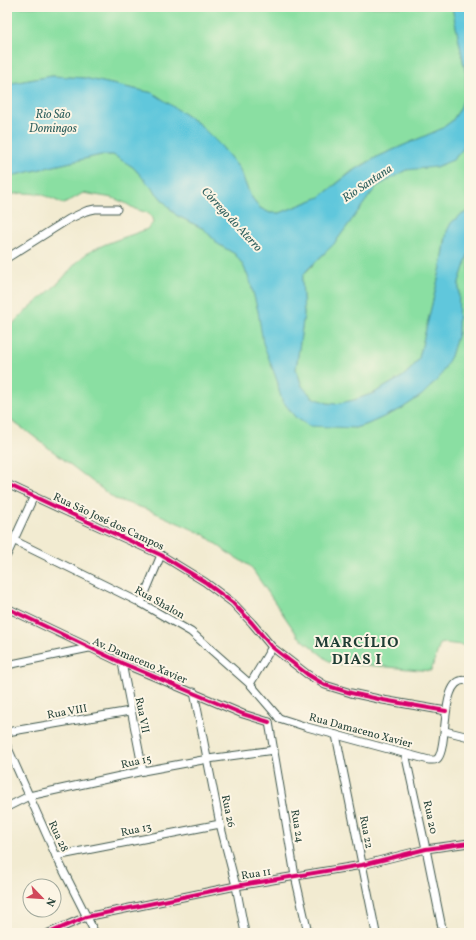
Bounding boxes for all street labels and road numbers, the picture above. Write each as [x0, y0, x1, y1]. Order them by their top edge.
street label: Rua São José dos Campos [50, 490, 167, 555]
street label: Rua Shalon [131, 583, 187, 623]
street label: Av. Damaceno Xavier [90, 635, 189, 688]
street label: Rua VII [131, 696, 152, 735]
street label: Rua VIII [46, 702, 89, 723]
street label: Rua Damaceno Xavier [307, 710, 414, 753]
street label: Rua 15 [120, 752, 153, 773]
street label: Rua 26 [217, 794, 238, 829]
street label: Rua 20 [419, 799, 440, 836]
street label: Rua 24 [286, 808, 307, 845]
street label: Rua 22 [355, 815, 376, 850]
street label: Rua 28 [44, 819, 72, 855]
street label: Rua 13 [119, 820, 153, 841]
street label: Rua 11 [240, 865, 272, 884]

